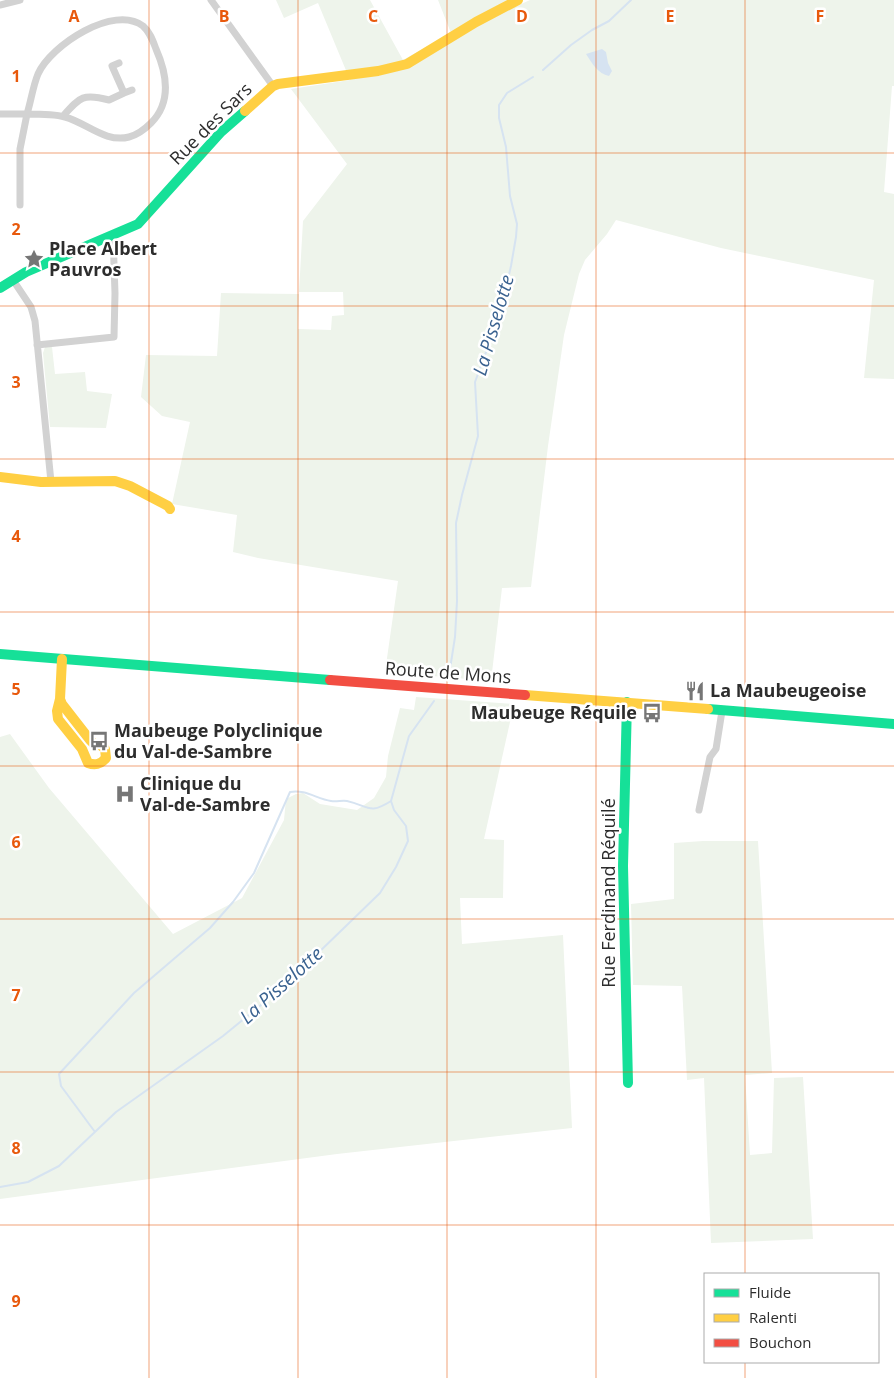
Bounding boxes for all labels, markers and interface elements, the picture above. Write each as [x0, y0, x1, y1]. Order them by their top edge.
text: A [68, 5, 80, 27]
text: B [219, 5, 229, 27]
text: C [368, 5, 378, 27]
text: D [516, 5, 528, 27]
text: E [666, 5, 675, 27]
text: F [816, 5, 824, 27]
text: 1 [11, 65, 21, 87]
street label: Rue des Sars [164, 77, 257, 170]
text: 2 [11, 218, 21, 240]
place label: Place Albert Pauvros [49, 236, 157, 281]
place icon: Place Albert Pauvros [23, 248, 45, 270]
water label: La Pisselotte [466, 272, 520, 378]
text: 3 [11, 371, 21, 393]
text: 4 [11, 525, 21, 547]
street label: Route de Mons [384, 656, 512, 688]
text: 5 [11, 678, 21, 700]
place label: La Maubeugeoise [710, 678, 866, 702]
restaurant icon: La Maubeugeoise [684, 680, 706, 702]
place label: Maubeuge Réquile [471, 700, 637, 724]
bus stop icon: Maubeuge Réquile [641, 702, 663, 724]
place label: Maubeuge Polyclinique du Val-de-Sambre [114, 718, 323, 763]
bus stop icon: Maubeuge Polyclinique du Val-de-Sambre [88, 730, 110, 752]
place label: Clinique du Val-de-Sambre [140, 771, 270, 816]
hospital icon: Clinique du Val-de-Sambre [114, 783, 136, 805]
street label: Rue Ferdinand Réquilé [596, 798, 620, 988]
text: 6 [11, 831, 21, 853]
water label: La Pisselotte [234, 941, 328, 1029]
text: 7 [11, 984, 21, 1006]
text: 8 [11, 1137, 21, 1159]
legend [704, 1273, 879, 1363]
text: Fluide [749, 1282, 791, 1302]
text: 9 [11, 1290, 21, 1312]
text: Ralenti [749, 1307, 797, 1327]
text: Bouchon [749, 1332, 812, 1352]

